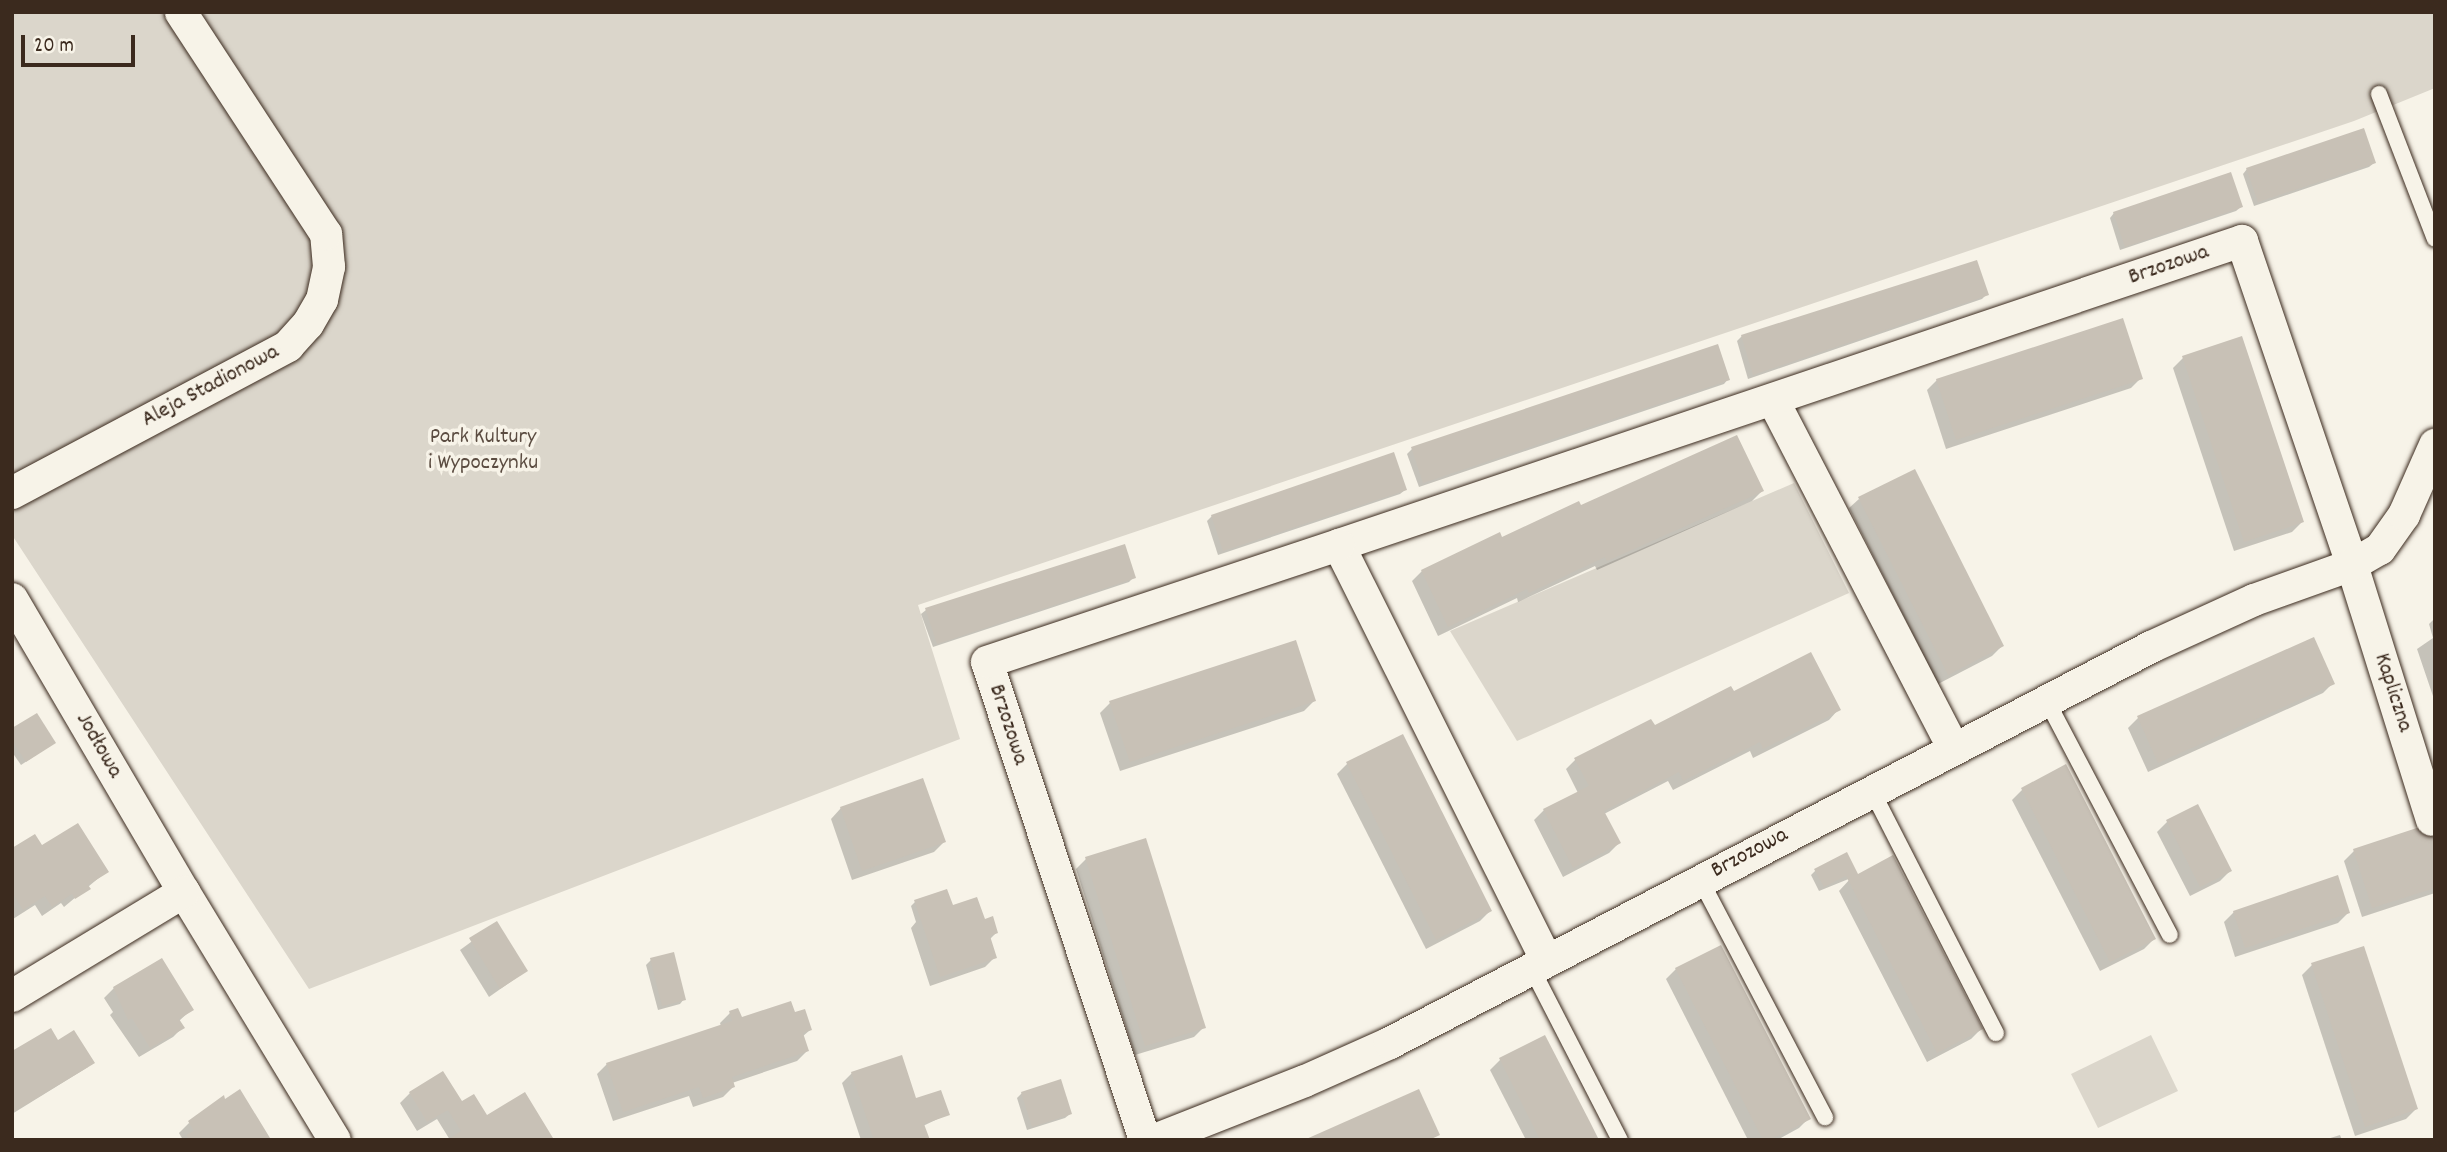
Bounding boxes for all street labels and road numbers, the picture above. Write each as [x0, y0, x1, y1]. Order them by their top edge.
street label: Brzozowa [2125, 239, 2213, 293]
street label: Aleja Stadionowa [138, 339, 284, 435]
street label: Kapliczna [2366, 650, 2418, 736]
street label: Brzozowa [981, 681, 1033, 769]
street label: Jodłowa [68, 708, 128, 784]
street label: Brzozowa [1707, 822, 1793, 886]

